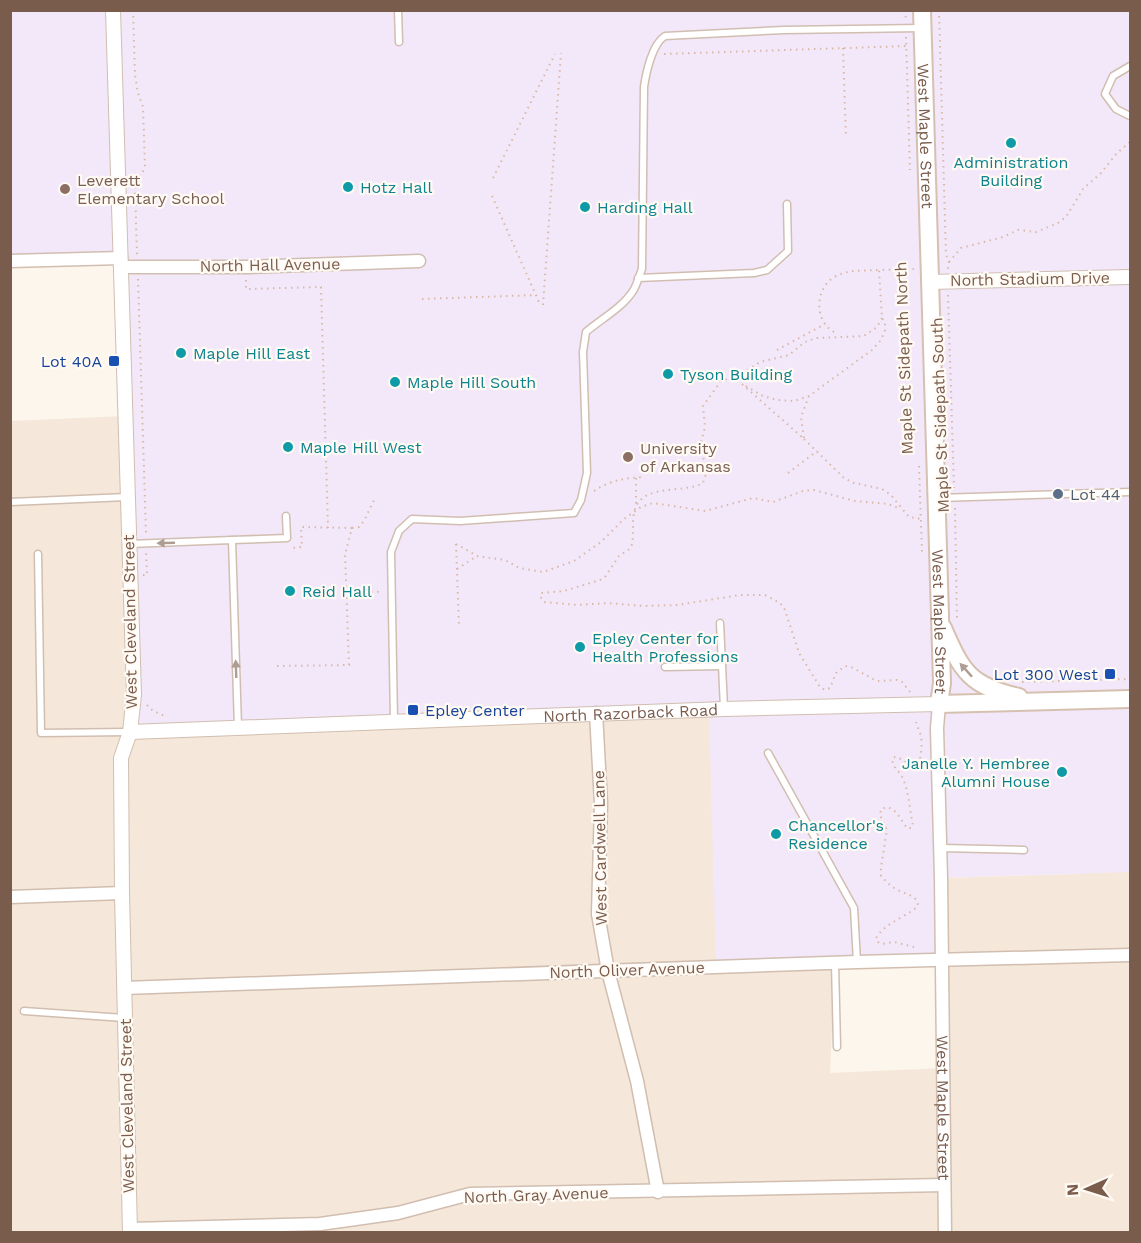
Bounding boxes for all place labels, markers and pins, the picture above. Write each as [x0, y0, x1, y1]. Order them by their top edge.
marker: Administration Building [1004, 136, 1018, 150]
place label: Administration Building [954, 153, 1068, 190]
place label: Leverett Elementary School [77, 171, 225, 208]
place label: Hotz Hall [360, 178, 432, 197]
marker: Hotz Hall [341, 180, 355, 194]
marker: Leverett Elementary School [58, 182, 72, 196]
place label: Harding Hall [597, 198, 693, 217]
marker: Harding Hall [578, 200, 592, 214]
place label: Maple Hill East [193, 344, 311, 363]
marker: Maple Hill East [174, 346, 188, 360]
place label: Lot 40A [41, 352, 102, 371]
marker: Lot 40A [107, 354, 121, 368]
place label: Tyson Building [680, 365, 792, 384]
marker: Tyson Building [661, 367, 675, 381]
place label: Maple Hill South [407, 373, 536, 392]
marker: Maple Hill South [388, 375, 402, 389]
place label: Maple Hill West [300, 438, 422, 457]
place label: University of Arkansas [640, 439, 731, 476]
marker: Maple Hill West [281, 440, 295, 454]
marker: University of Arkansas [621, 450, 635, 464]
place label: Lot 44 [1070, 485, 1121, 504]
marker: Lot 44 [1051, 487, 1065, 501]
place label: Reid Hall [302, 582, 372, 601]
marker: Reid Hall [283, 584, 297, 598]
place label: Epley Center for Health Professions [592, 629, 738, 666]
marker: Epley Center for Health Professions [573, 640, 587, 654]
place label: Lot 300 West [994, 665, 1098, 684]
marker: Lot 300 West [1103, 667, 1117, 681]
place label: Epley Center [425, 701, 525, 720]
marker: Epley Center [406, 703, 420, 717]
place label: Janelle Y. Hembree Alumni House [902, 754, 1050, 791]
marker: Janelle Y. Hembree Alumni House [1055, 765, 1069, 779]
place label: Chancellor's Residence [788, 816, 884, 853]
marker: Chancellor's Residence [769, 827, 783, 841]

